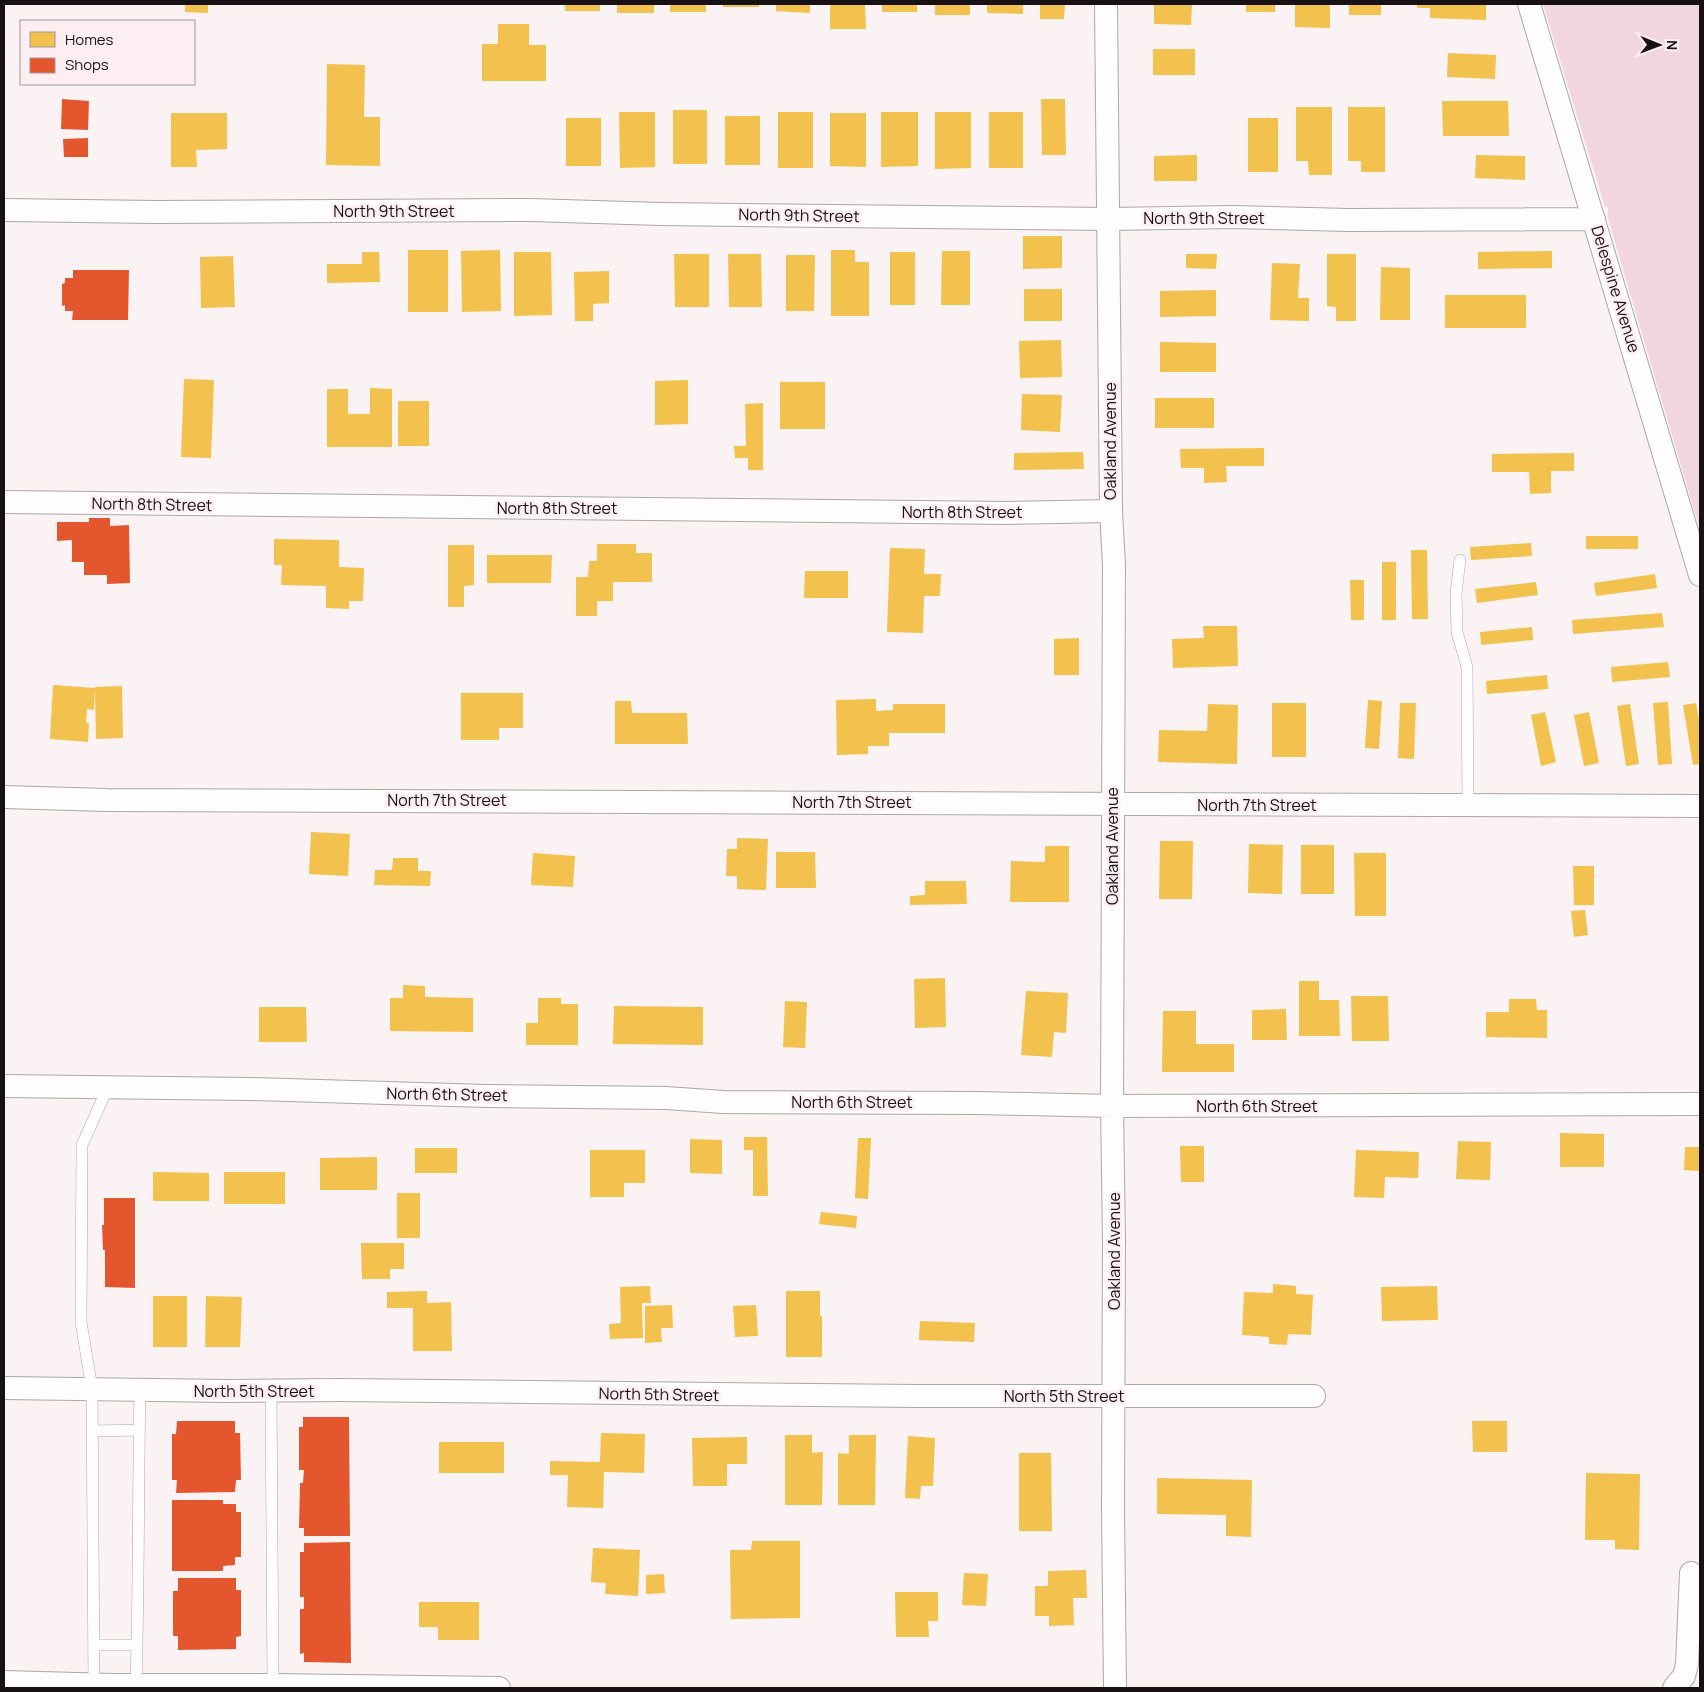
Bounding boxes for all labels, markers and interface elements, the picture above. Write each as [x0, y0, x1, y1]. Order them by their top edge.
legend [20, 20, 195, 85]
north arrow [1634, 20, 1684, 70]
text: Homes [65, 29, 114, 50]
text: N [1663, 40, 1682, 50]
text: Shops [65, 54, 109, 75]
street label: North 9th Street [333, 200, 455, 222]
street label: North 9th Street [738, 203, 860, 227]
street label: North 9th Street [1143, 207, 1265, 229]
street label: Delespine Avenue [1586, 223, 1646, 355]
street label: Oakland Avenue [1099, 382, 1121, 500]
street label: North 8th Street [91, 492, 213, 516]
street label: North 8th Street [497, 497, 617, 519]
street label: North 8th Street [902, 501, 1022, 523]
street label: Oakland Avenue [1101, 787, 1123, 905]
street label: North 7th Street [387, 789, 507, 811]
street label: North 7th Street [792, 791, 912, 813]
street label: North 7th Street [1197, 794, 1317, 816]
street label: North 6th Street [386, 1082, 508, 1106]
street label: North 6th Street [791, 1091, 913, 1113]
street label: North 6th Street [1196, 1095, 1318, 1117]
street label: Oakland Avenue [1103, 1192, 1125, 1310]
street label: North 5th Street [194, 1380, 314, 1402]
street label: North 5th Street [598, 1382, 720, 1406]
street label: North 5th Street [1004, 1385, 1124, 1407]

